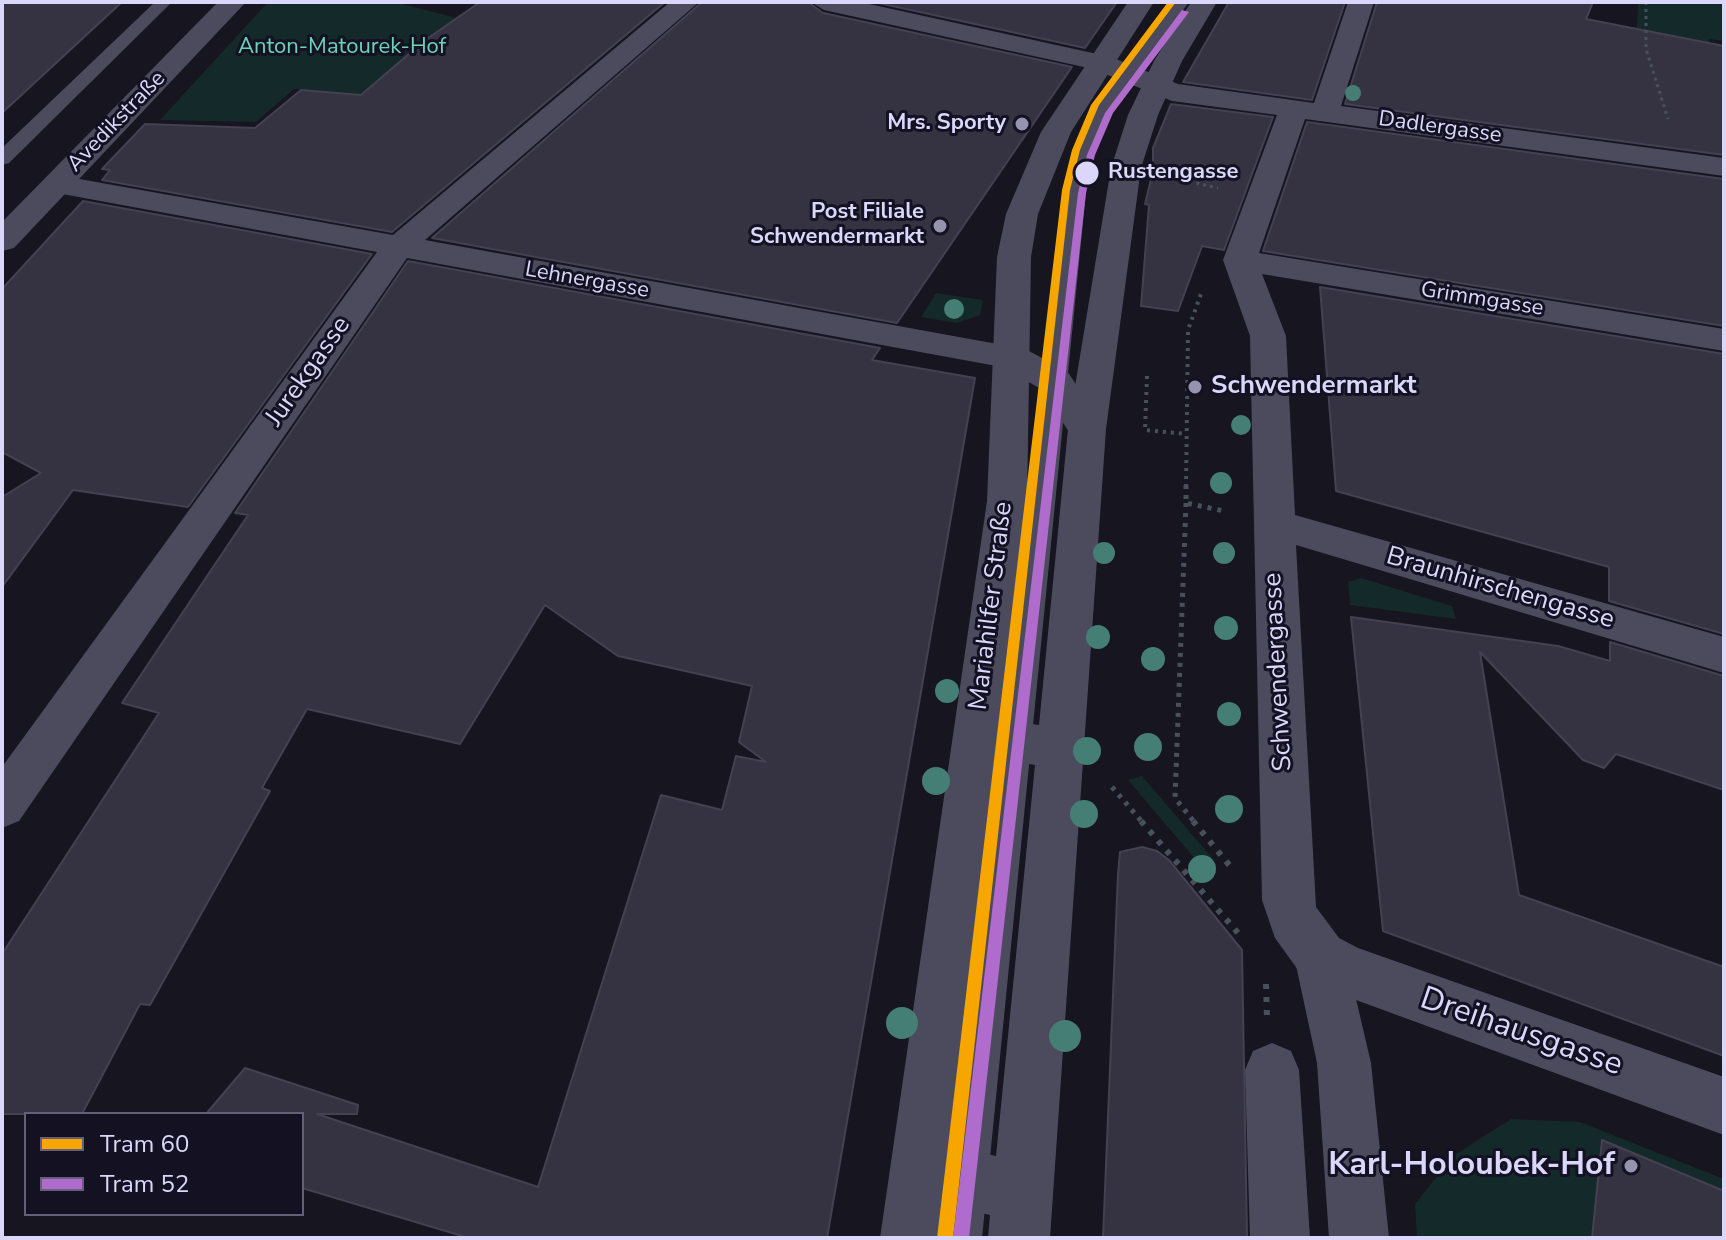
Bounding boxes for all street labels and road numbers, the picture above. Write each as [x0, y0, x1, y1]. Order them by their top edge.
street label: Avedikstraße [62, 66, 172, 178]
street label: Dadlergasse [1377, 106, 1503, 150]
street label: Lehnergasse [523, 257, 651, 305]
street label: Grimmgasse [1419, 277, 1545, 323]
street label: Jurekgasse [260, 311, 358, 433]
street label: Mariahilfer Straße [964, 500, 1020, 712]
street label: Braunhirschengasse [1382, 542, 1618, 636]
street label: Schwendergasse [1258, 572, 1300, 772]
street label: Dreihausgasse [1415, 980, 1627, 1086]

